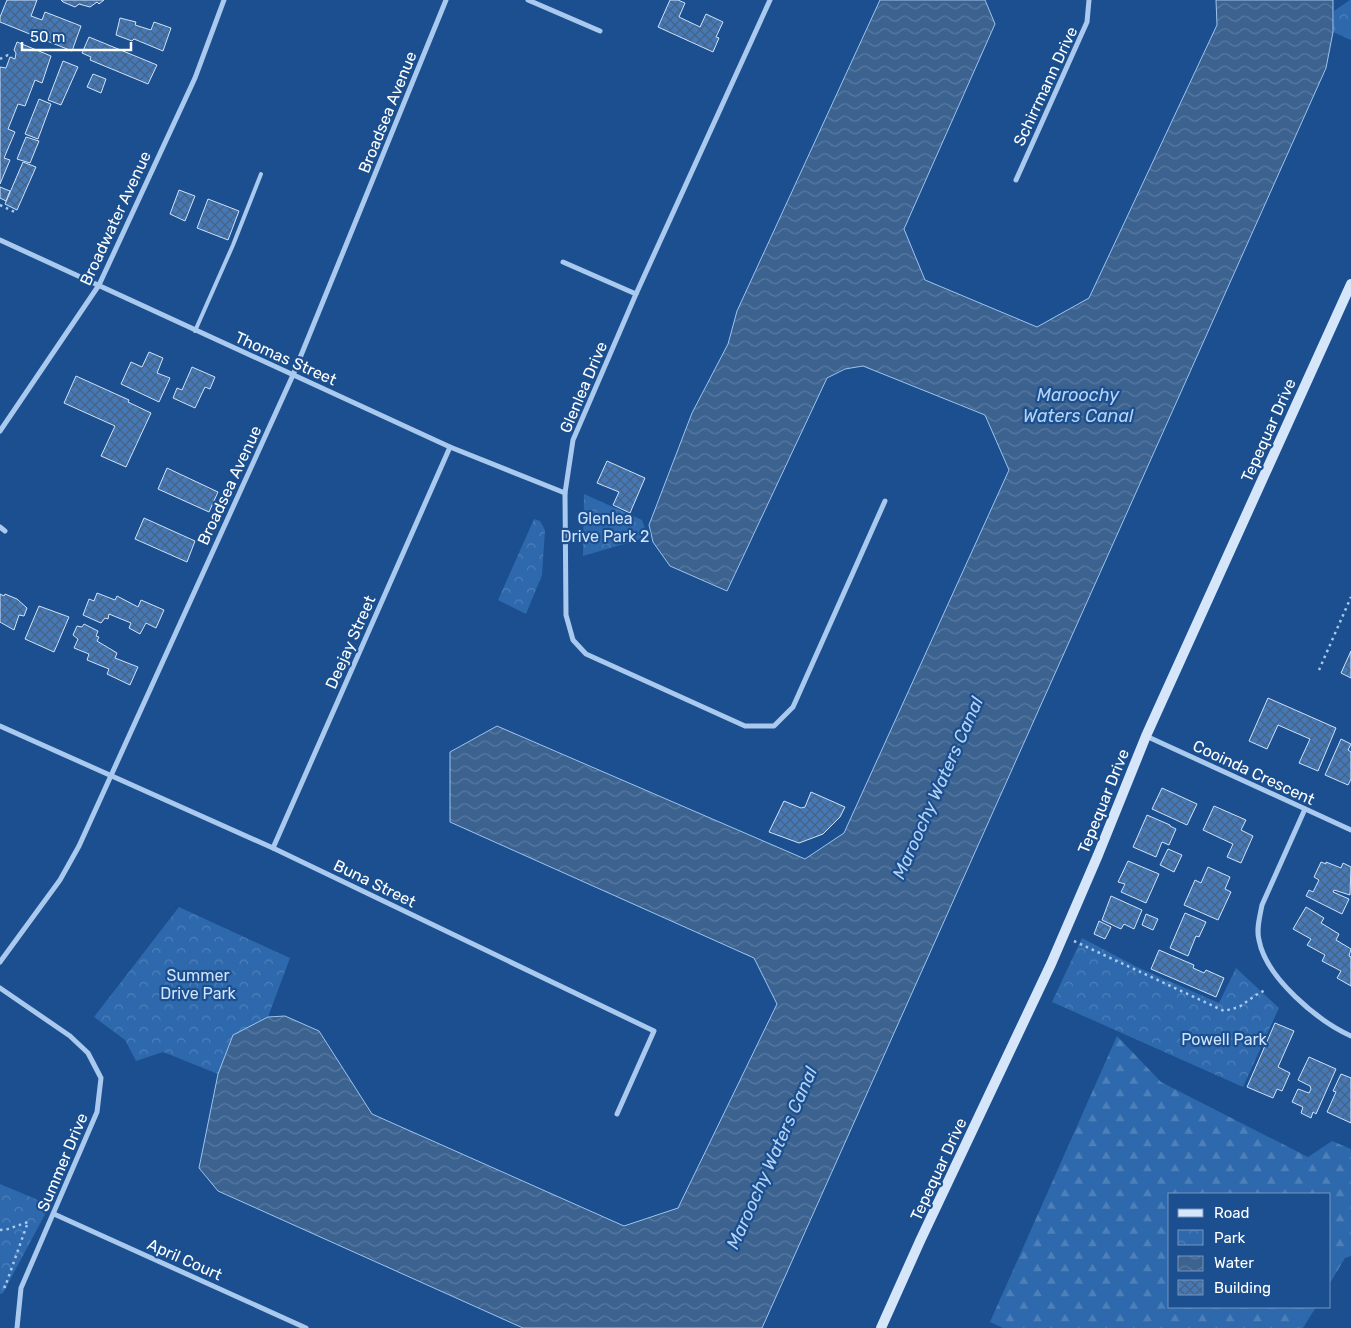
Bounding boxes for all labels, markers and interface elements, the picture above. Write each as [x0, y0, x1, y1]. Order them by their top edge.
scale bar [22, 20, 131, 52]
street label: Schirrmann Drive [1009, 24, 1081, 149]
text: 50 m [30, 28, 65, 46]
street label: Broadsea Avenue [354, 48, 421, 176]
street label: Broadwater Avenue [76, 148, 155, 288]
street label: Thomas Street [232, 328, 340, 389]
street label: Glenlea Drive [556, 339, 611, 436]
street label: Tepequar Drive [1237, 375, 1300, 485]
water label: Maroochy Waters Canal [1023, 384, 1134, 427]
street label: Broadsea Avenue [193, 422, 265, 548]
park label: Glenlea Drive Park 2 [561, 509, 649, 546]
street label: Deejay Street [321, 593, 380, 692]
water label: Maroochy Waters Canal [888, 693, 988, 883]
street label: Cooinda Crescent [1190, 736, 1318, 809]
street label: Tepequar Drive [1074, 746, 1133, 856]
street label: Buna Street [331, 855, 419, 912]
park label: Summer Drive Park [160, 966, 237, 1003]
park label: Powell Park [1181, 1030, 1268, 1049]
water label: Maroochy Waters Canal [722, 1063, 822, 1253]
street label: Summer Drive [33, 1110, 92, 1214]
street label: Tepequar Drive [906, 1115, 971, 1224]
legend [1168, 1193, 1331, 1308]
text: Road [1214, 1204, 1250, 1222]
text: Park [1214, 1229, 1245, 1247]
street label: April Court [144, 1235, 225, 1284]
text: Water [1214, 1254, 1254, 1272]
text: Building [1214, 1279, 1271, 1297]

